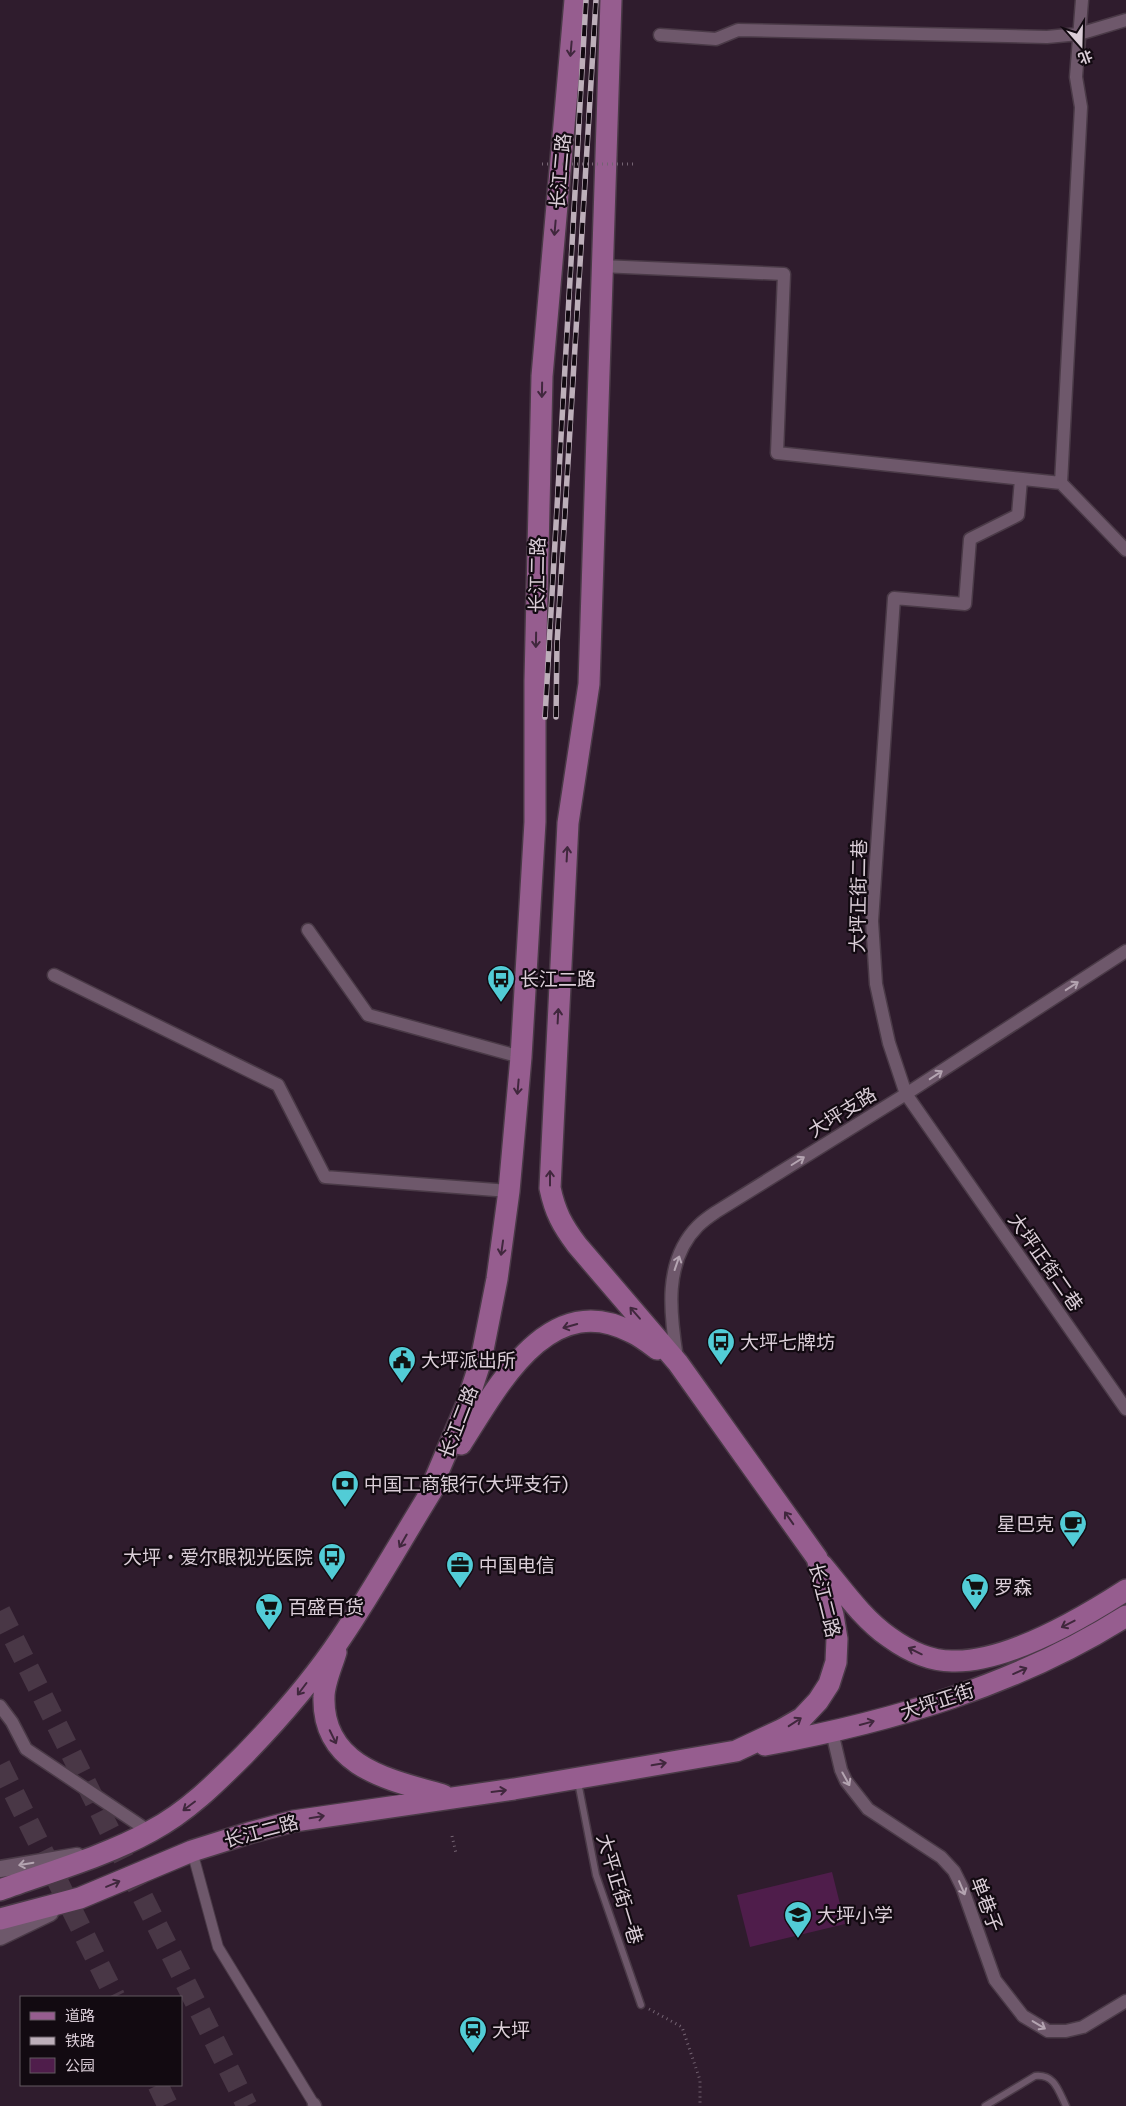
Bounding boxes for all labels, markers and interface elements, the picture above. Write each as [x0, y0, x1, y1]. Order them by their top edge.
north arrow [1056, 20, 1106, 70]
one-way arrow [566, 40, 576, 56]
text: 北 [1076, 47, 1095, 68]
street label: 长江二路 [545, 132, 574, 210]
one-way arrow [551, 220, 560, 236]
one-way arrow [537, 382, 547, 398]
street label: 长江二路 [524, 537, 549, 613]
one-way arrow [531, 631, 540, 647]
street label: 大坪正街二巷 [845, 839, 870, 953]
one-way arrow [562, 846, 571, 862]
bus stop icon: 长江二路 [486, 964, 516, 1003]
place label: 长江二路 [520, 967, 596, 990]
one-way arrow [1065, 981, 1079, 991]
one-way arrow [553, 1008, 562, 1024]
one-way arrow [929, 1069, 943, 1080]
one-way arrow [513, 1078, 523, 1094]
street label: 大坪支路 [803, 1082, 880, 1141]
one-way arrow [791, 1156, 805, 1166]
one-way arrow [545, 1171, 555, 1187]
street label: 大坪正街二巷 [1004, 1208, 1089, 1315]
one-way arrow [496, 1240, 506, 1256]
one-way arrow [673, 1256, 682, 1271]
one-way arrow [629, 1306, 640, 1319]
one-way arrow [563, 1321, 579, 1331]
bus stop icon: 大坪七牌坊 [706, 1327, 736, 1366]
place label: 大坪七牌坊 [740, 1330, 835, 1353]
public building icon: 大坪派出所 [387, 1345, 417, 1384]
place label: 大坪派出所 [421, 1348, 516, 1371]
street label: 长江二路 [433, 1382, 482, 1461]
bank icon: 中国工商银行(大坪支行) [330, 1469, 360, 1508]
place label: 中国工商银行(大坪支行) [364, 1472, 569, 1495]
cafe icon: 星巴克 [1058, 1509, 1088, 1548]
one-way arrow [783, 1512, 794, 1525]
place label: 星巴克 [997, 1512, 1054, 1535]
one-way arrow [398, 1533, 408, 1548]
bus stop icon: 大坪‧爱尔眼视光医院 [317, 1542, 347, 1581]
place label: 大坪‧爱尔眼视光医院 [123, 1545, 313, 1568]
office icon: 中国电信 [445, 1550, 475, 1589]
place label: 中国电信 [479, 1553, 555, 1576]
street label: 长江二路 [805, 1560, 846, 1640]
supermarket icon: 罗森 [960, 1572, 990, 1611]
place label: 罗森 [994, 1575, 1032, 1598]
supermarket icon: 百盛百货 [254, 1592, 284, 1631]
place label: 百盛百货 [288, 1595, 364, 1618]
one-way arrow [1061, 1619, 1076, 1629]
one-way arrow [908, 1646, 923, 1655]
one-way arrow [1012, 1666, 1027, 1676]
street label: 大坪正街 [897, 1678, 977, 1723]
one-way arrow [297, 1682, 307, 1696]
one-way arrow [788, 1716, 802, 1727]
one-way arrow [858, 1718, 874, 1728]
one-way arrow [329, 1729, 338, 1744]
one-way arrow [651, 1759, 667, 1769]
one-way arrow [841, 1771, 851, 1785]
one-way arrow [491, 1786, 507, 1796]
one-way arrow [183, 1800, 196, 1811]
street label: 长江二路 [221, 1810, 301, 1851]
one-way arrow [309, 1812, 325, 1822]
street label: 大平正街一巷 [593, 1831, 648, 1947]
one-way arrow [18, 1860, 34, 1870]
street label: 单巷子 [967, 1873, 1008, 1935]
one-way arrow [105, 1879, 120, 1888]
one-way arrow [957, 1880, 967, 1895]
school or university icon: 大坪小学 [783, 1900, 813, 1939]
place label: 大坪小学 [817, 1903, 893, 1926]
legend [20, 1996, 182, 2086]
text: 道路 [65, 2006, 95, 2024]
station icon: 大坪 [458, 2015, 488, 2054]
place label: 大坪 [492, 2018, 530, 2041]
one-way arrow [1031, 2021, 1045, 2031]
text: 铁路 [65, 2031, 95, 2049]
text: 公园 [65, 2056, 95, 2074]

